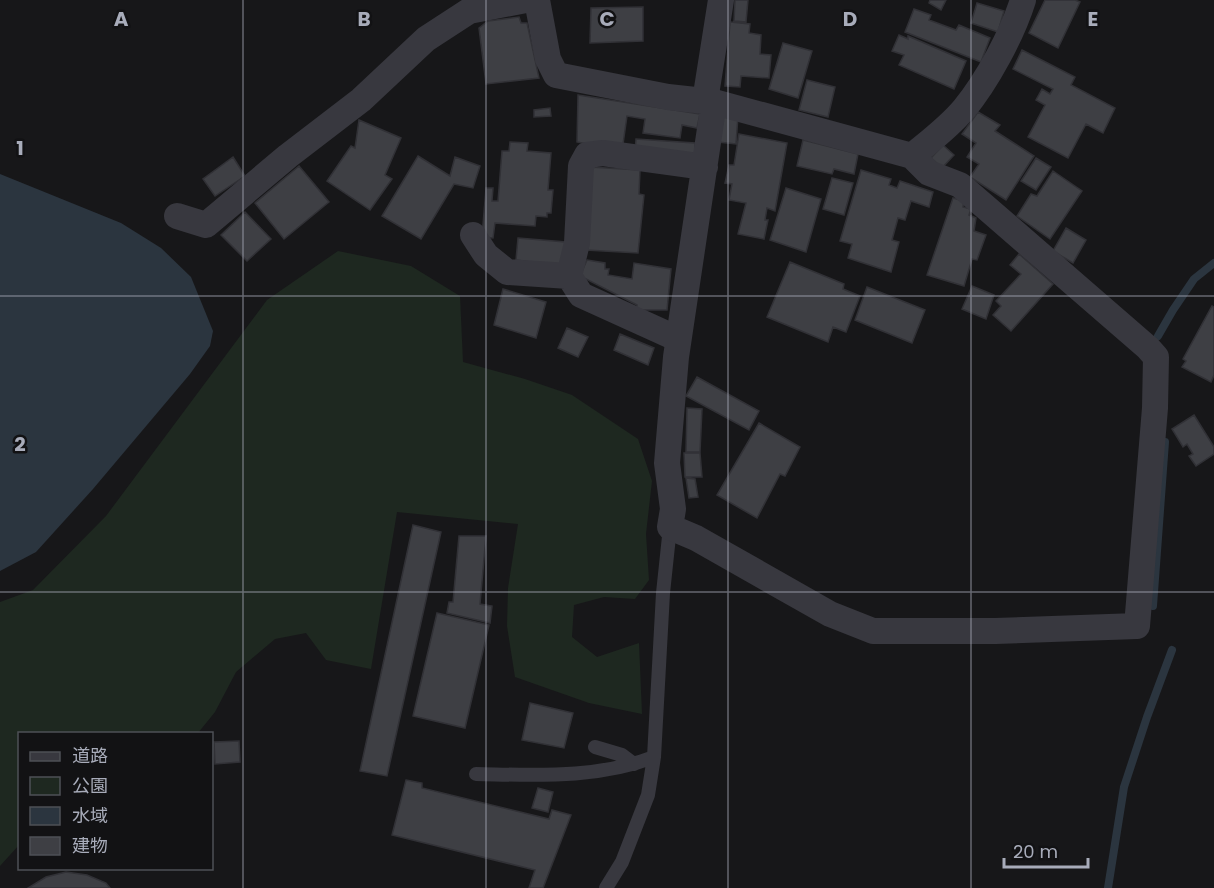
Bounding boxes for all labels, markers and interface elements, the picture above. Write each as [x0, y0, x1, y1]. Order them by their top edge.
text: A [114, 5, 129, 33]
text: B [357, 5, 371, 33]
text: C [599, 5, 615, 33]
text: D [843, 5, 857, 33]
text: E [1088, 5, 1098, 33]
text: 1 [16, 134, 24, 162]
text: 2 [14, 430, 26, 458]
legend [18, 732, 213, 870]
text: 道路 [72, 743, 108, 768]
text: 公園 [72, 773, 108, 798]
text: 水域 [72, 803, 108, 828]
scale bar [1004, 831, 1088, 869]
text: 建物 [72, 833, 108, 858]
text: 20 m [1013, 839, 1058, 864]

